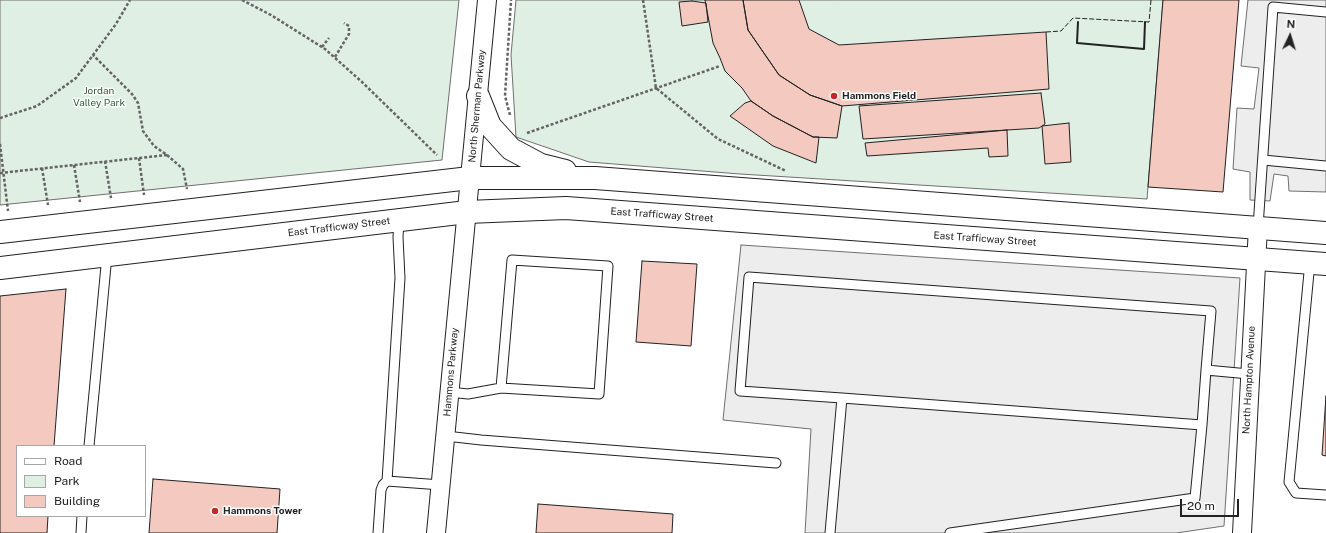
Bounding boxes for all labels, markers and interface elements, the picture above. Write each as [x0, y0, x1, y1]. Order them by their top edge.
north arrow [1270, 16, 1310, 56]
text: N [1286, 18, 1296, 30]
street label: North Sherman Parkway [466, 49, 488, 163]
park label: Jordan Valley Park [73, 85, 125, 108]
place label: Hammons Field [842, 90, 916, 102]
marker: Hammons Field [829, 91, 839, 101]
street label: East Trafficway Street [610, 205, 714, 225]
street label: East Trafficway Street [287, 215, 391, 239]
street label: East Trafficway Street [933, 229, 1037, 249]
street label: North Hampton Avenue [1240, 326, 1258, 434]
street label: Hammons Parkway [441, 327, 461, 417]
legend [16, 445, 146, 517]
text: Road [54, 454, 82, 468]
text: Park [54, 474, 80, 488]
scale bar [1182, 491, 1241, 517]
text: Building [54, 494, 100, 508]
text: 20 m [1187, 499, 1215, 513]
place label: Hammons Tower [223, 505, 302, 517]
marker: Hammons Tower [210, 506, 220, 516]

